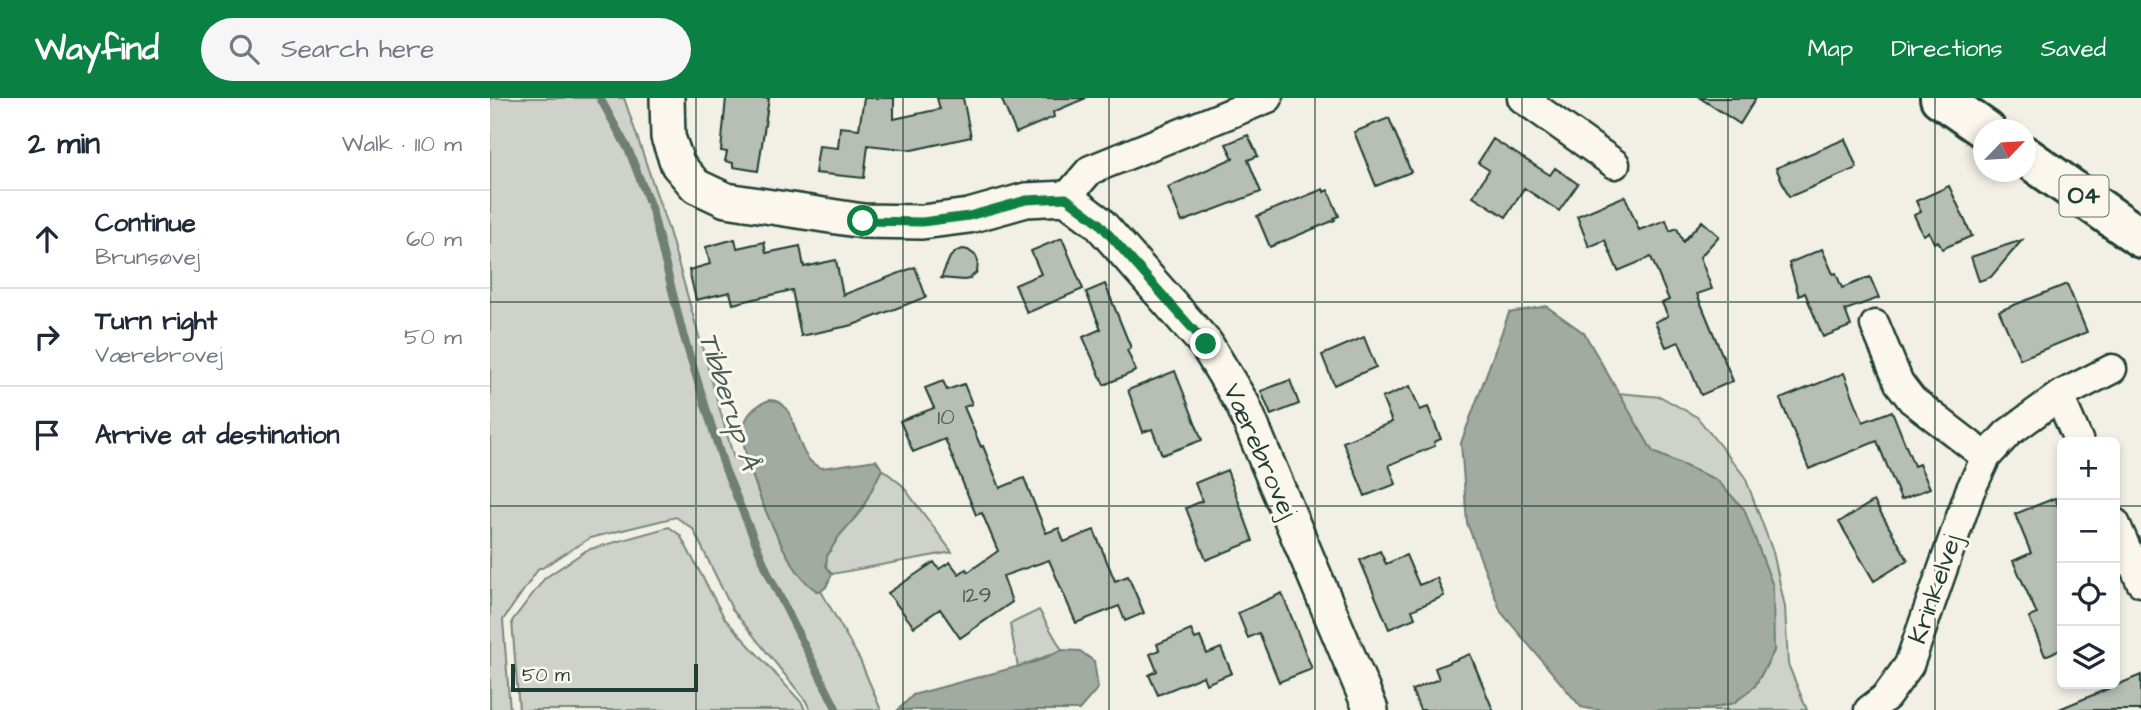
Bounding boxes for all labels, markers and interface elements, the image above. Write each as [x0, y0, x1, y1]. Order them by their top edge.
search box [201, 18, 691, 81]
text: Wayfind [35, 26, 159, 72]
icon: search [225, 30, 263, 68]
text: Search here [281, 31, 434, 67]
text: Map [1808, 32, 1853, 66]
text: Directions [1891, 32, 2003, 66]
text: Saved [2041, 32, 2106, 66]
north arrow [1973, 119, 2036, 182]
text: 2 min [28, 123, 100, 165]
text: Walk · 110 m [342, 128, 462, 160]
road number: O4 [2060, 176, 2108, 216]
text: Continue [95, 205, 196, 241]
route start [847, 205, 878, 236]
icon: ahead [28, 220, 66, 258]
text: 60 m [406, 223, 462, 255]
text: Brunsøvej [95, 241, 200, 273]
text: Turn right [95, 303, 217, 339]
icon: right [28, 318, 66, 356]
text: 50 m [404, 321, 462, 353]
water label: Tibberup Å [688, 327, 770, 477]
route end [1190, 328, 1221, 359]
text: Værebrovej [95, 339, 223, 371]
street label: Værebrovej [1214, 378, 1306, 525]
house number: 10 [937, 401, 955, 433]
icon: arrive [28, 416, 66, 454]
text: Arrive at destination [95, 417, 340, 453]
map controls [2057, 437, 2120, 689]
button: + [2057, 437, 2120, 500]
button: − [2057, 500, 2120, 563]
street label: Krinkelvej [1900, 529, 1971, 648]
button: locate [2057, 563, 2120, 626]
house number: 129 [962, 579, 992, 611]
button: layers [2057, 626, 2120, 689]
scale bar [511, 661, 698, 693]
text: 50 m [522, 662, 570, 689]

